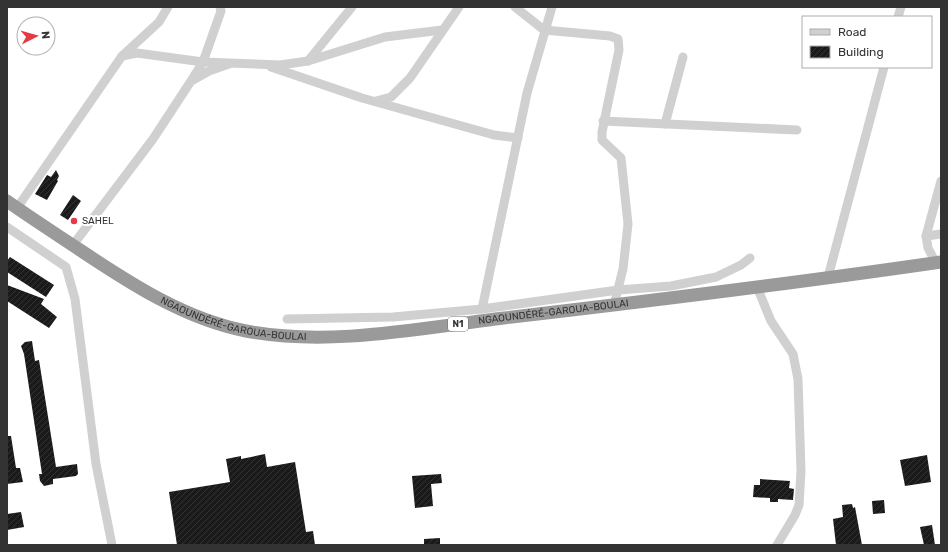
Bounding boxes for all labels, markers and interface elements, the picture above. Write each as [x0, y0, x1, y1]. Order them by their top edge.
north arrow [16, 16, 56, 56]
legend [802, 16, 932, 68]
text: Road [838, 25, 866, 39]
text: N [39, 30, 52, 40]
text: Building [838, 45, 884, 59]
place label: SAHEL [82, 215, 114, 227]
marker: SAHEL [69, 216, 79, 226]
street label: NGAOUNDÉRÉ-GAROUA-BOULAI [158, 294, 307, 343]
street label: NGAOUNDÉRÉ-GAROUA-BOULAI [478, 297, 629, 327]
road number: N1 [448, 317, 468, 331]

